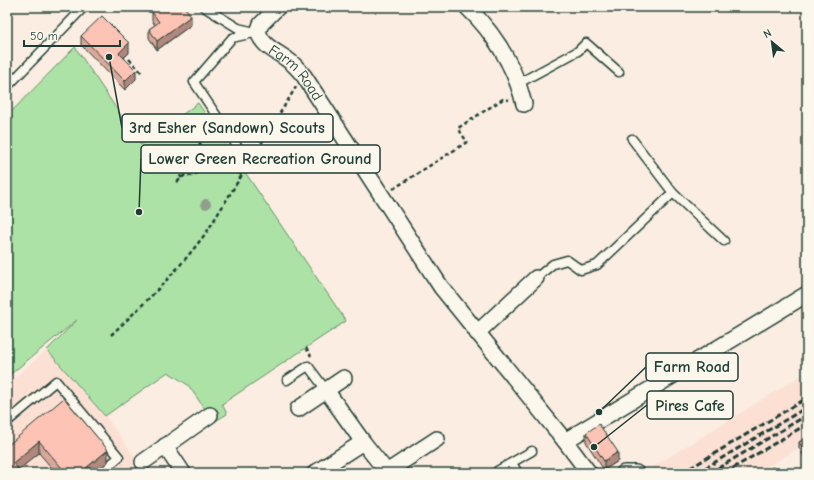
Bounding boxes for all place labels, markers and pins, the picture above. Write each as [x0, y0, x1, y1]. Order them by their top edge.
callout: 3rd Esher (Sandown) Scouts [122, 114, 333, 142]
callout: Lower Green Recreation Ground [141, 145, 380, 173]
callout: Farm Road [646, 353, 738, 381]
callout: Pires Cafe [647, 391, 733, 419]

